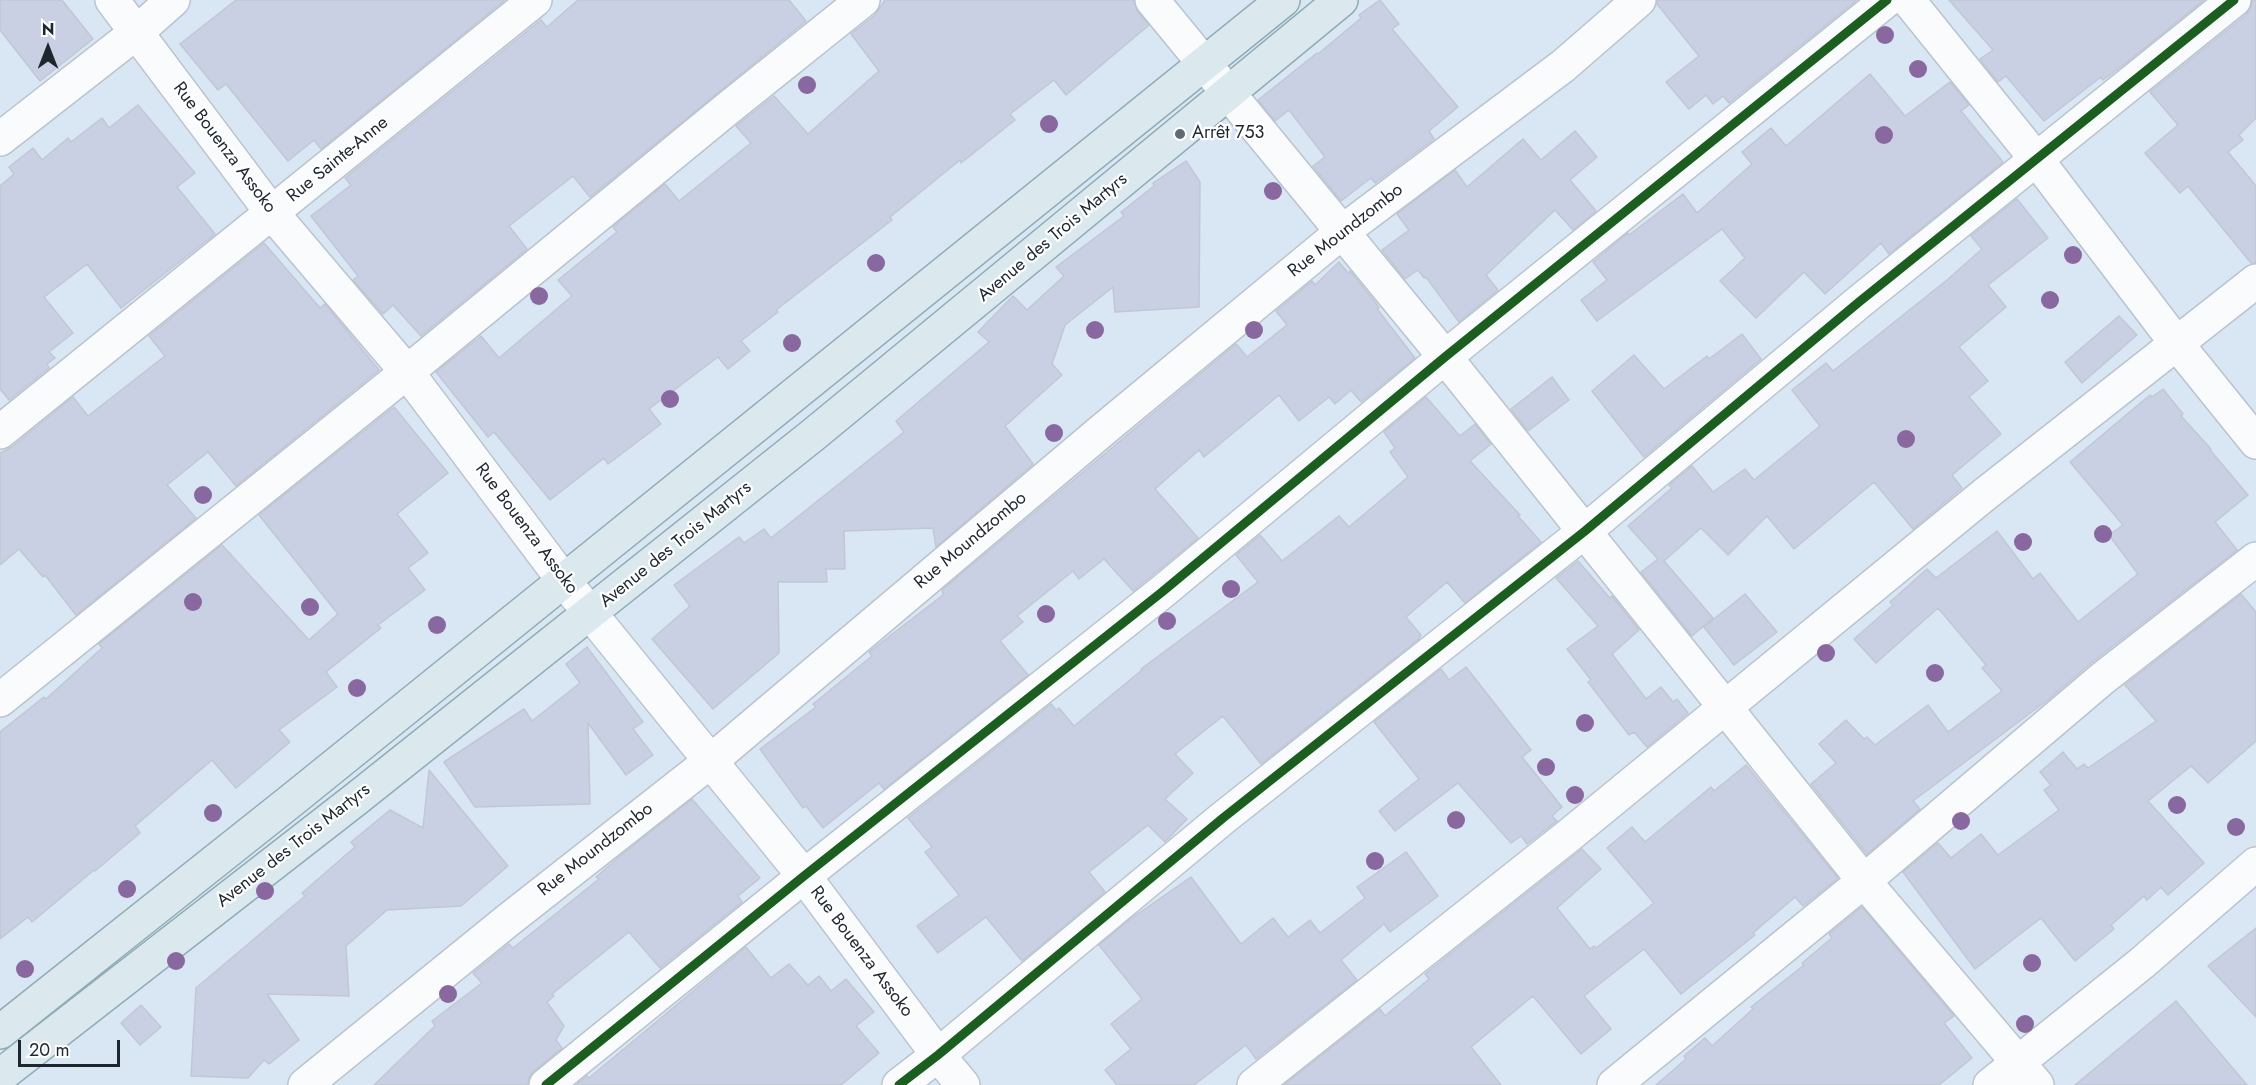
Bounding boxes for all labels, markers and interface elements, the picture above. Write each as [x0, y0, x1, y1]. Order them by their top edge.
north arrow [18, 18, 78, 78]
text: N [42, 18, 54, 41]
street label: Rue Bouenza Assoko [168, 78, 280, 218]
street label: Rue Sainte-Anne [283, 113, 393, 207]
place label: Arrêt 753 [1192, 123, 1264, 145]
marker: Arrêt 753 [1173, 127, 1187, 141]
street label: Avenue des Trois Martyrs [974, 169, 1132, 307]
street label: Rue Moundzombo [1284, 179, 1408, 283]
street label: Rue Bouenza Assoko [470, 459, 582, 599]
street label: Avenue des Trois Martyrs [596, 477, 756, 613]
street label: Rue Moundzombo [911, 488, 1031, 594]
street label: Avenue des Trois Martyrs [213, 779, 375, 913]
street label: Rue Moundzombo [534, 798, 658, 902]
street label: Rue Bouenza Assoko [805, 882, 917, 1022]
scale bar [21, 1028, 123, 1066]
text: 20 m [29, 1037, 69, 1063]

